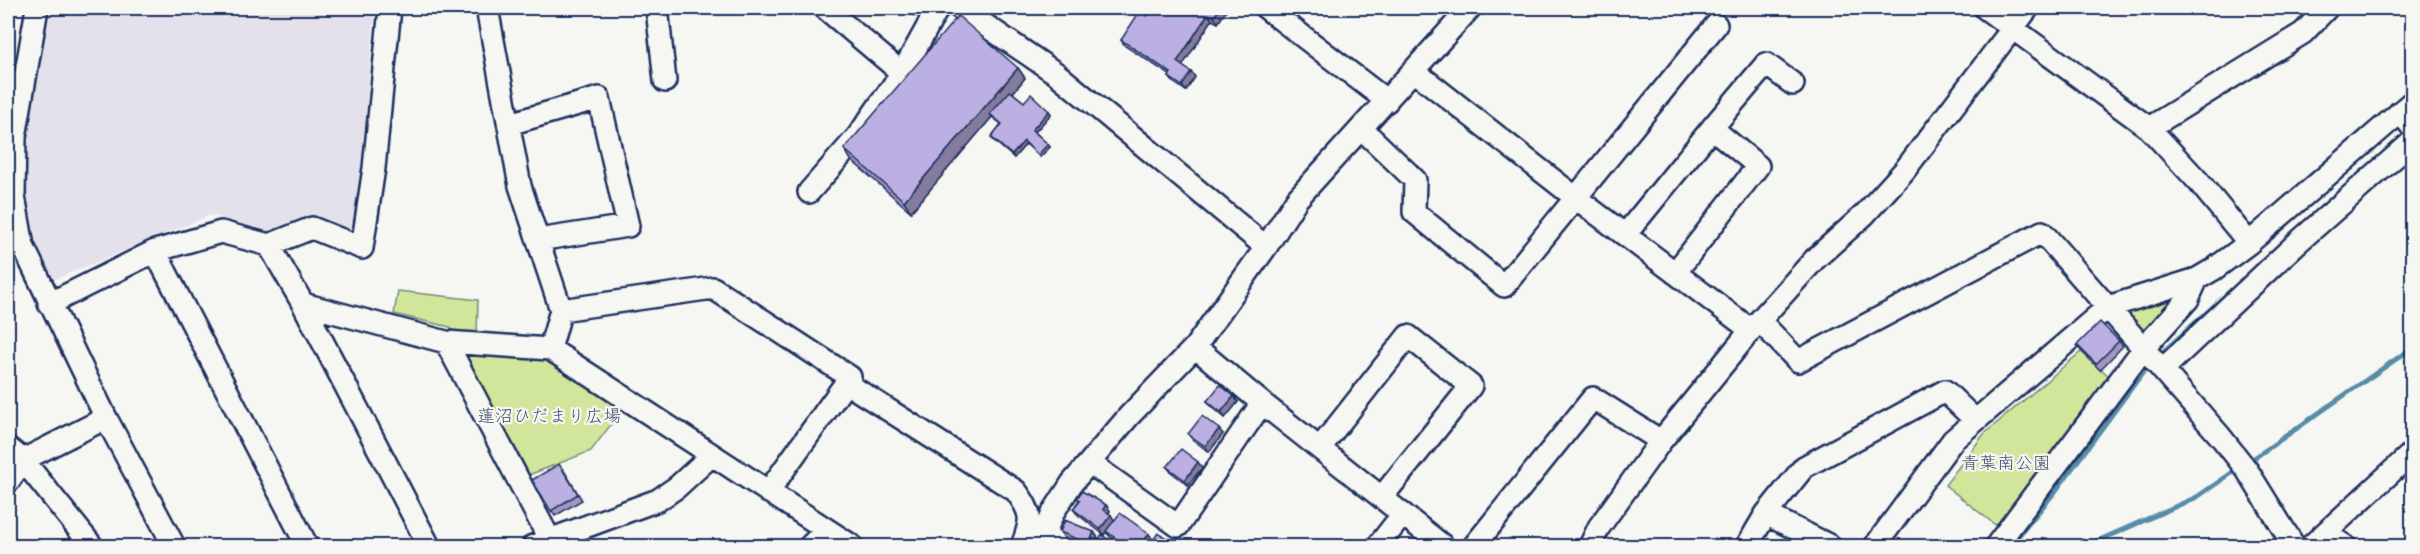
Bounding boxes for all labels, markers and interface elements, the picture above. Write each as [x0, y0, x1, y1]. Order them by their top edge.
park label: 蓮沼ひだまり広場 [477, 403, 621, 427]
park label: 青葉南公園 [1961, 450, 2051, 474]

